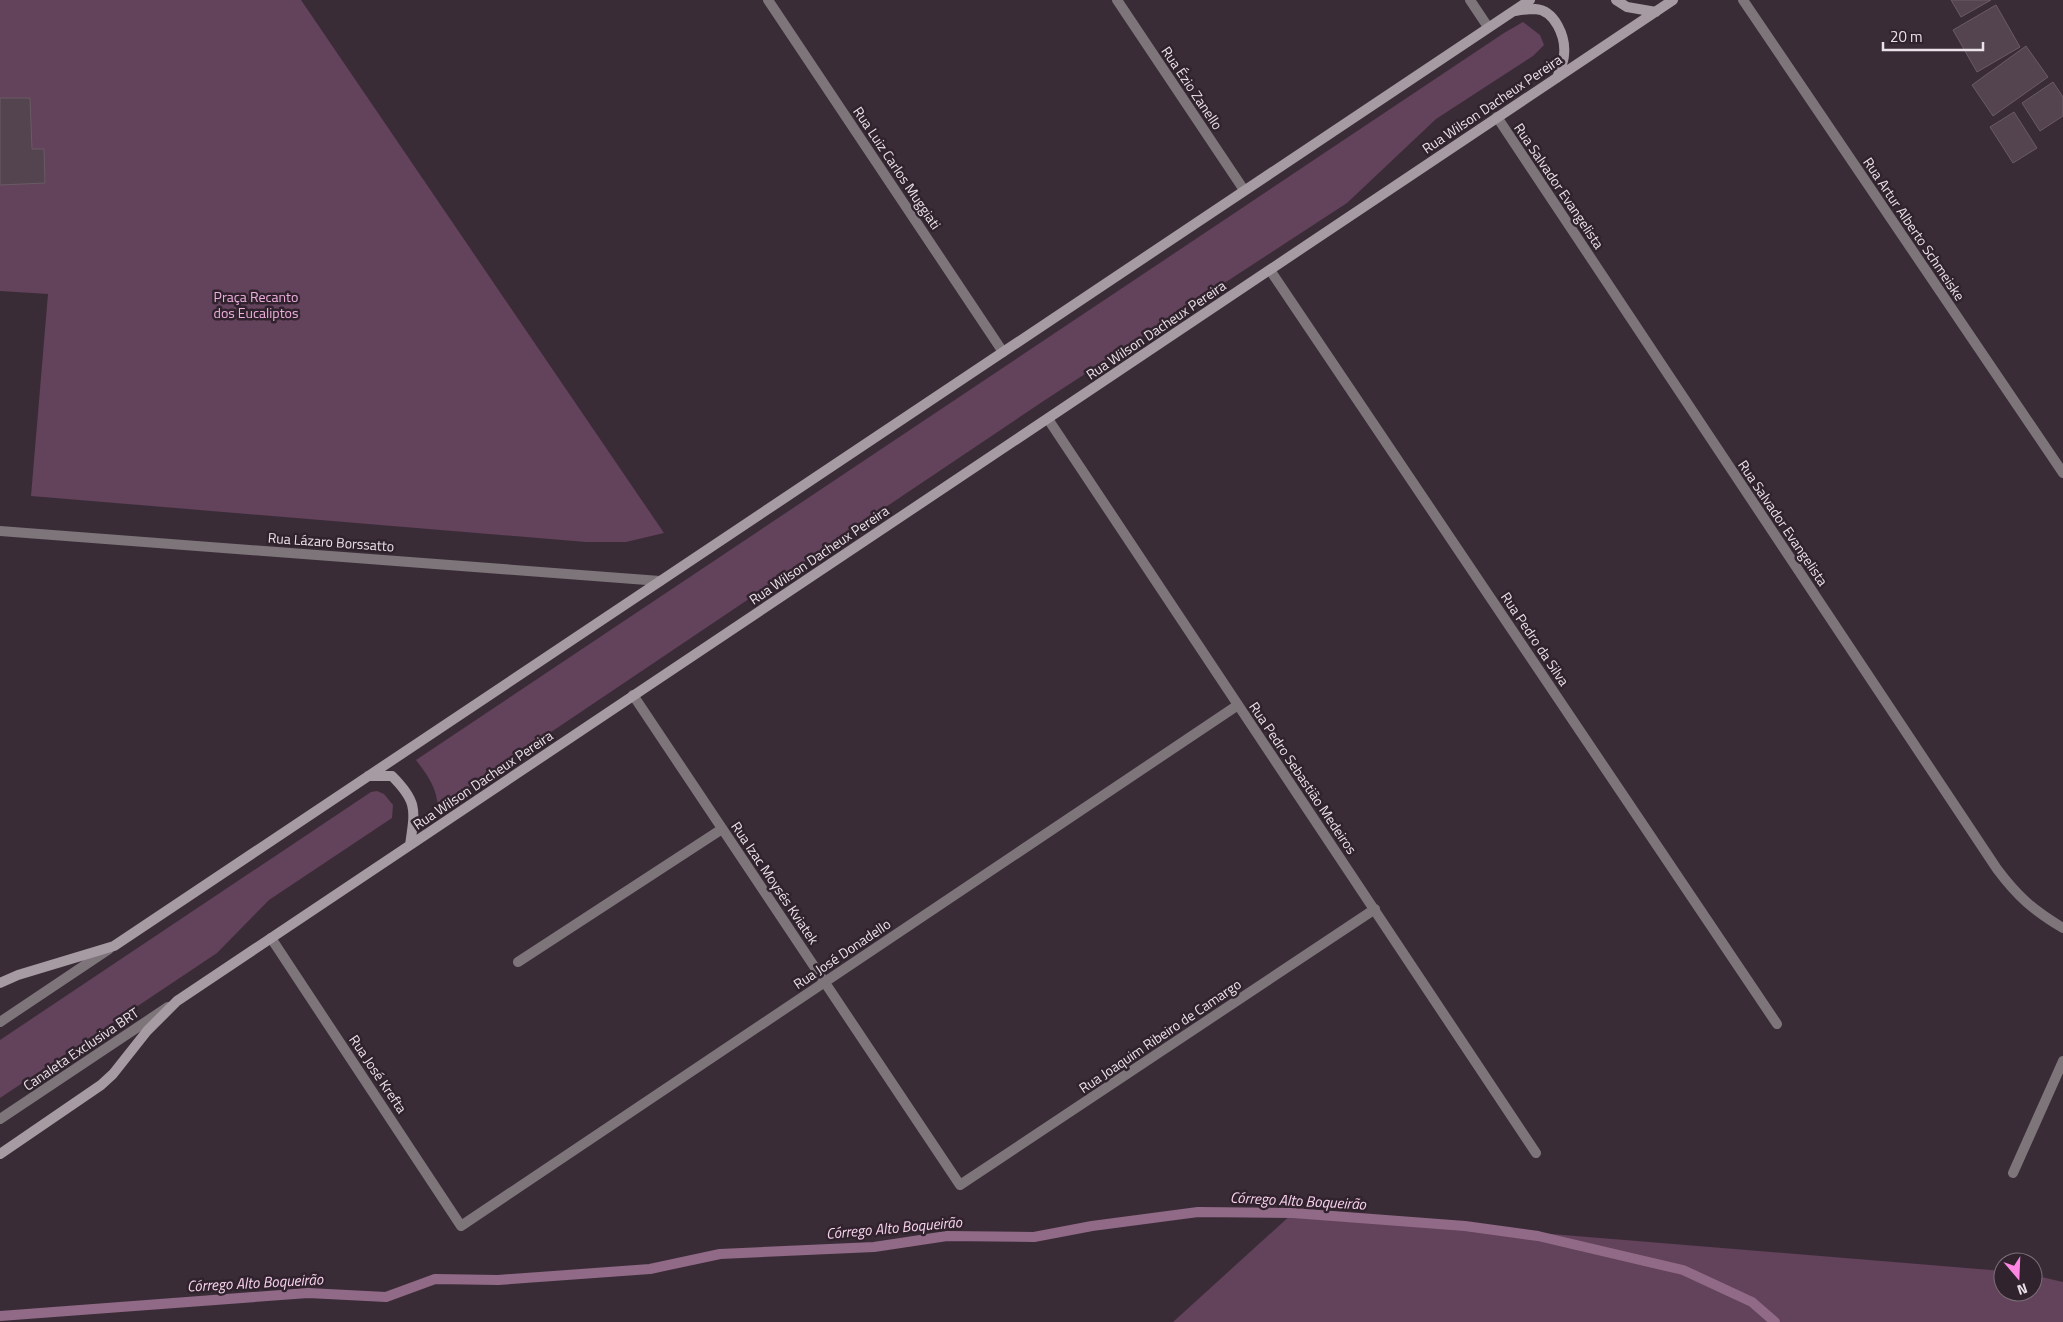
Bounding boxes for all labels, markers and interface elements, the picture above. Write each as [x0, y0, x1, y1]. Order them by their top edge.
scale bar [1883, 20, 1983, 52]
text: 20 m [1890, 25, 1923, 48]
street label: Rua Ézio Zanello [1157, 42, 1228, 134]
street label: Rua Wilson Dacheux Pereira [1417, 49, 1566, 158]
street label: Rua Luiz Carlos Muggiati [848, 102, 946, 233]
street label: Rua Salvador Evangelista [1509, 118, 1610, 253]
street label: Rua Artur Alberto Schmeiske [1858, 153, 1970, 305]
street label: Rua Wilson Dacheux Pereira [1081, 275, 1230, 384]
park label: Praça Recanto dos Eucaliptos [213, 286, 299, 323]
street label: Rua Salvador Evangelista [1733, 455, 1834, 590]
street label: Rua Wilson Dacheux Pereira [744, 500, 893, 609]
street label: Rua Lázaro Borssatto [267, 527, 395, 556]
street label: Rua Pedro da Silva [1496, 588, 1575, 690]
street label: Rua Pedro Sebastião Medeiros [1244, 697, 1362, 858]
street label: Rua Wilson Dacheux Pereira [408, 725, 557, 834]
street label: Rua Izac Moysés Kviatek [726, 817, 825, 949]
street label: Rua José Donadello [789, 913, 895, 994]
street label: Rua Joaquim Ribeiro de Camargo [1074, 973, 1245, 1098]
street label: Canaleta Exclusiva BRT [19, 1002, 143, 1095]
street label: Rua José Krefta [344, 1030, 412, 1117]
water label: Córrego Alto Boqueirão [1229, 1185, 1367, 1216]
water label: Córrego Alto Boqueirão [825, 1210, 963, 1245]
north arrow [1993, 1252, 2043, 1302]
water label: Córrego Alto Boqueirão [186, 1267, 324, 1298]
text: N [2014, 1278, 2030, 1301]

